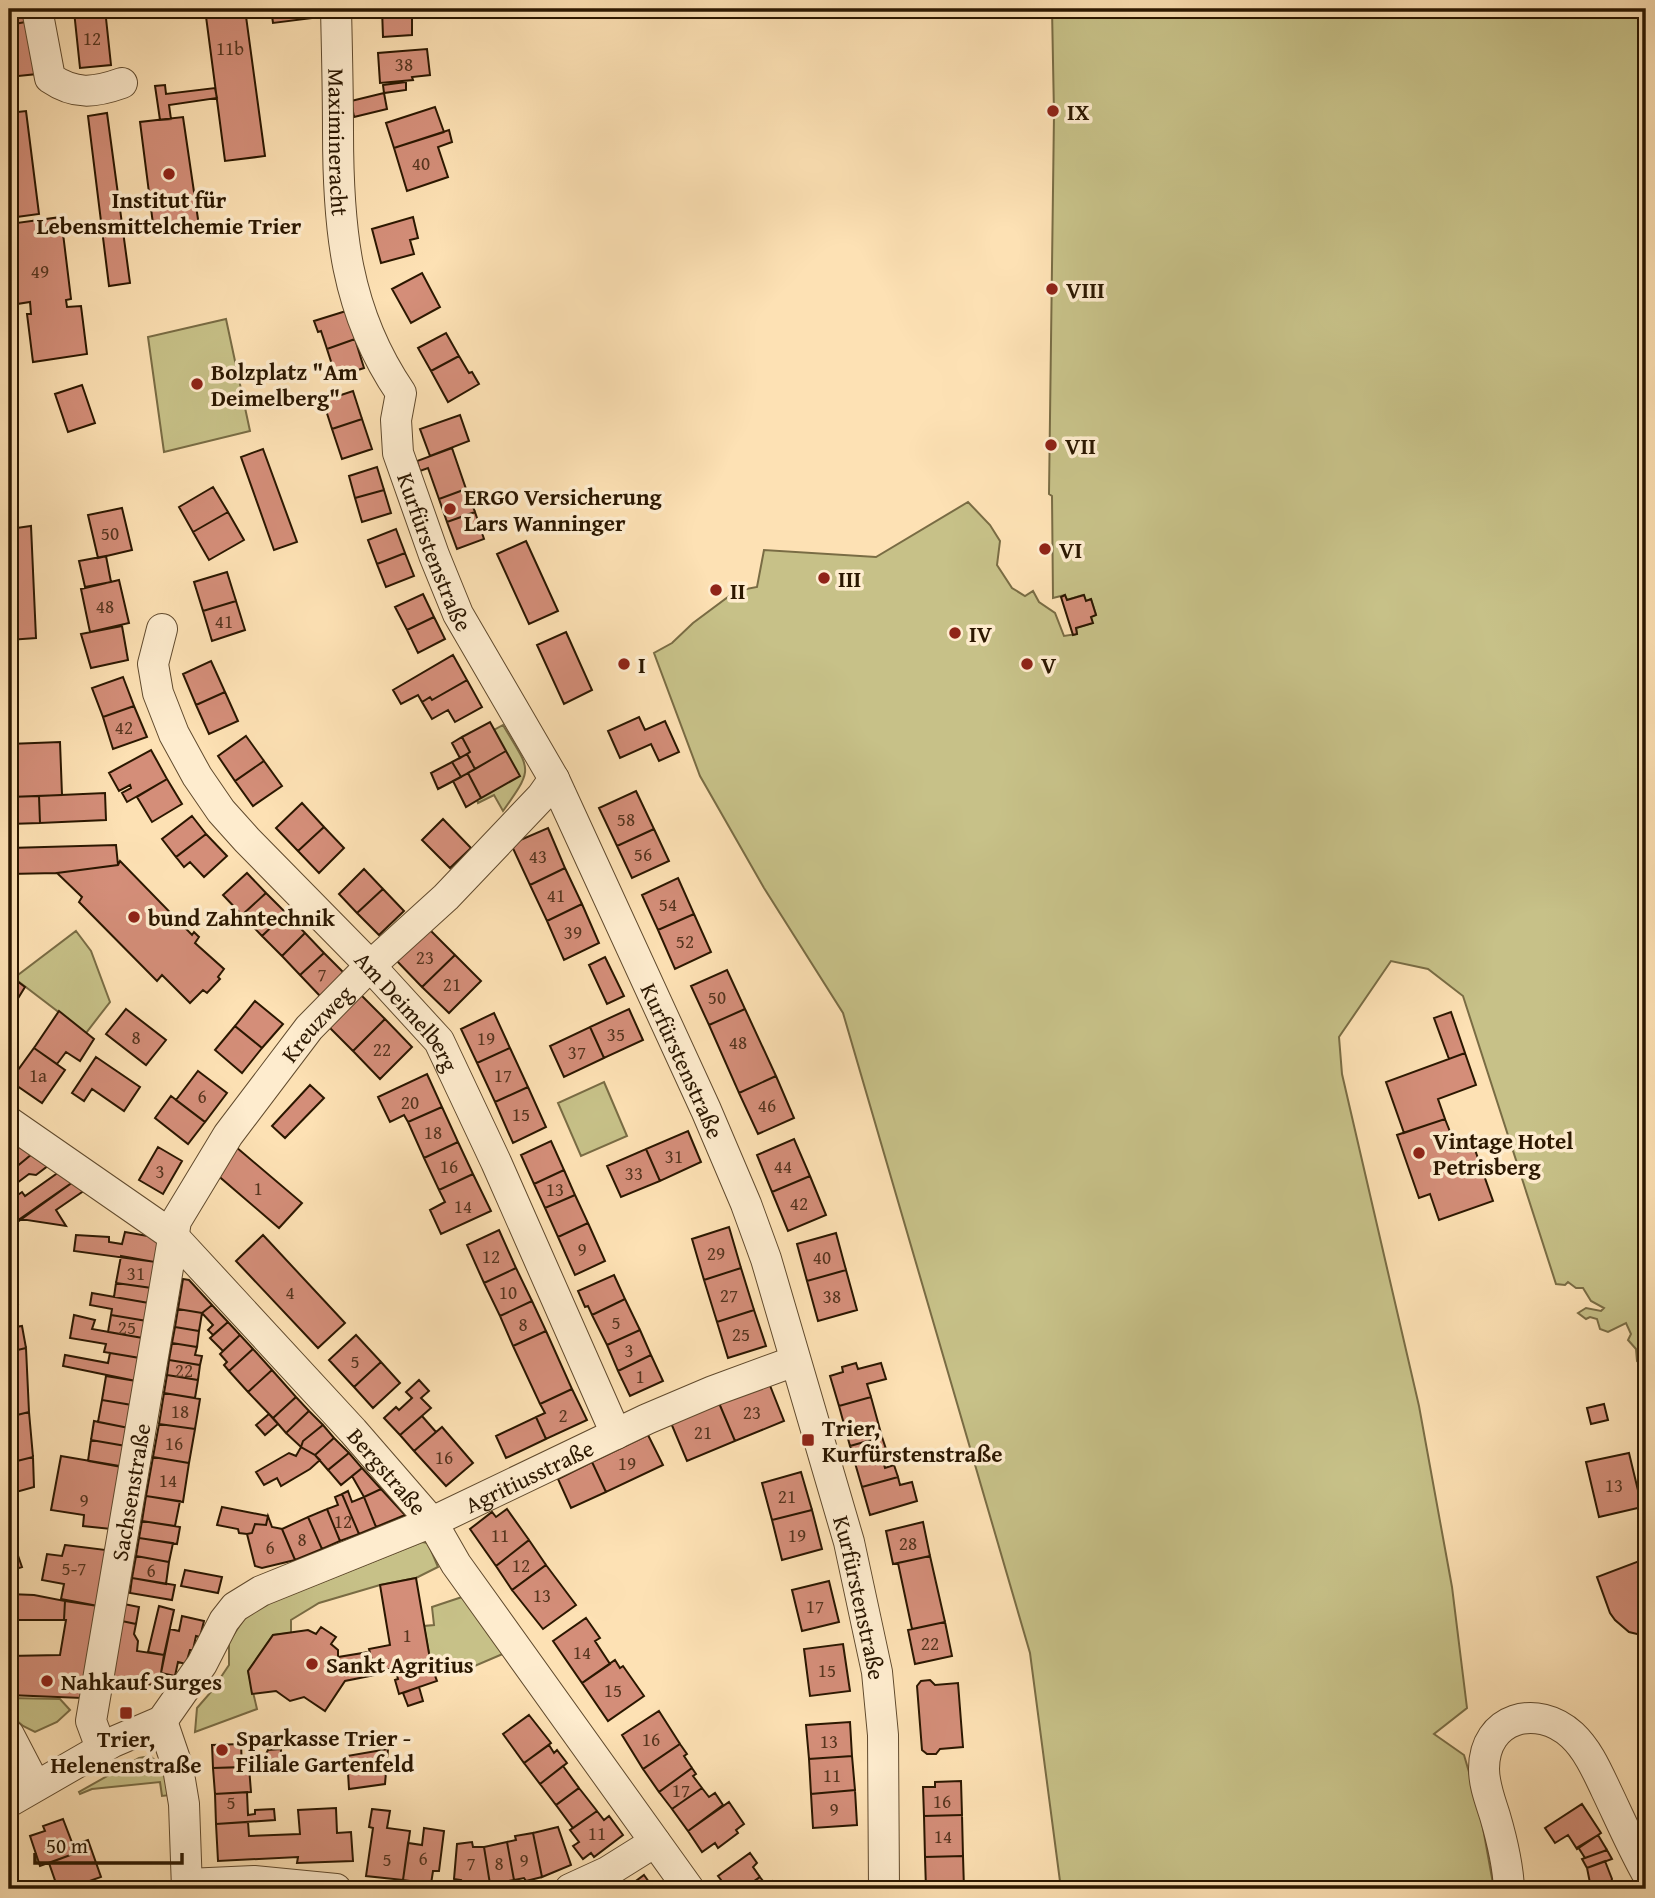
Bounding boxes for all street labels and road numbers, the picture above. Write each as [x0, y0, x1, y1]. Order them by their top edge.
street label: Maximineracht [321, 68, 358, 217]
street label: Kurfürstenstraße [390, 468, 481, 637]
street label: Am Deimelberg [348, 943, 468, 1077]
street label: Kreuzweg [272, 977, 360, 1069]
street label: Kurfürstenstraße [633, 977, 733, 1143]
street label: Bergstraße [340, 1420, 435, 1522]
street label: Sachsenstraße [102, 1421, 158, 1564]
street label: Agritiusstraße [459, 1431, 599, 1521]
street label: Kurfürstenstraße [826, 1511, 894, 1681]

